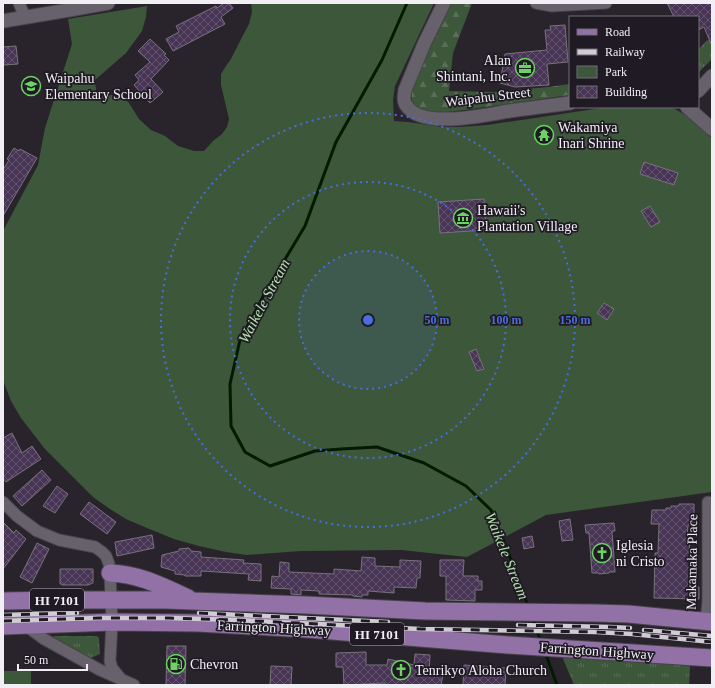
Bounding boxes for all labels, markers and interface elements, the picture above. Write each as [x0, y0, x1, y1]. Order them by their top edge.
legend [569, 16, 699, 108]
text: Road [605, 25, 630, 39]
text: Railway [605, 45, 645, 59]
place label: Alan Shintani, Inc. [436, 53, 511, 84]
office icon: Alan Shintani, Inc. [514, 57, 536, 79]
text: Park [605, 65, 627, 79]
place label: Waipahu Elementary School [45, 71, 152, 102]
school or university icon: Waipahu Elementary School [20, 75, 42, 97]
street label: Waipahu Street [445, 84, 531, 110]
text: Building [605, 85, 647, 99]
place label: Wakamiya Inari Shrine [558, 120, 624, 151]
temple icon: Wakamiya Inari Shrine [533, 124, 555, 146]
place label: Hawaii's Plantation Village [477, 203, 577, 234]
museum icon: Hawaii's Plantation Village [452, 207, 474, 229]
water label: Waikele Stream [235, 256, 293, 346]
centre of rings [361, 313, 375, 327]
text: 50 m [425, 313, 450, 327]
text: 100 m [491, 313, 522, 327]
text: 150 m [560, 313, 591, 327]
water label: Waikele Stream [482, 510, 532, 602]
street label: Makamaka Place [684, 514, 700, 610]
place label: Iglesia ni Cristo [616, 538, 665, 569]
church icon: Iglesia ni Cristo [591, 542, 613, 564]
road number: HI 7101 [30, 589, 84, 611]
street label: Farrington Highway [217, 618, 331, 638]
road number: HI 7101 [350, 623, 404, 645]
street label: Farrington Highway [540, 640, 654, 662]
scale bar [18, 646, 87, 672]
text: 50 m [24, 653, 49, 667]
fuel station icon: Chevron [165, 653, 187, 675]
place label: Chevron [190, 657, 238, 672]
church icon: Tenrikyo Aloha Church [390, 659, 412, 681]
place label: Tenrikyo Aloha Church [415, 663, 547, 678]

